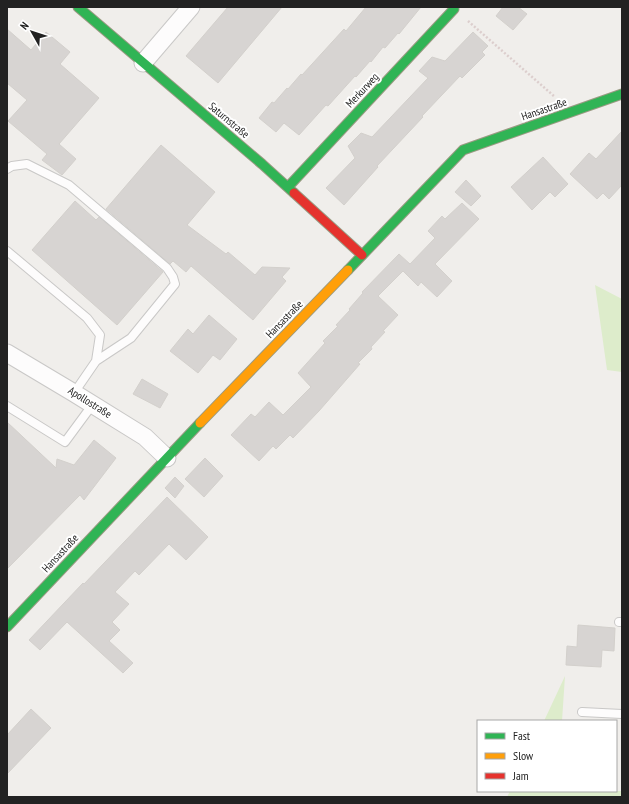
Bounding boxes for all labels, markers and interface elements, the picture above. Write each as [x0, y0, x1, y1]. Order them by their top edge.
north arrow [12, 12, 52, 52]
text: N [17, 19, 32, 32]
street label: Merkurweg [342, 70, 382, 110]
street label: Hansastraße [519, 95, 569, 123]
street label: Saturnstraße [206, 99, 253, 141]
street label: Hansastraße [263, 297, 306, 341]
street label: Apollostraße [66, 383, 115, 421]
street label: Hansastraße [39, 531, 82, 575]
legend [477, 720, 617, 792]
text: Fast [513, 728, 531, 743]
text: Slow [513, 748, 534, 763]
text: Jam [512, 768, 529, 783]

